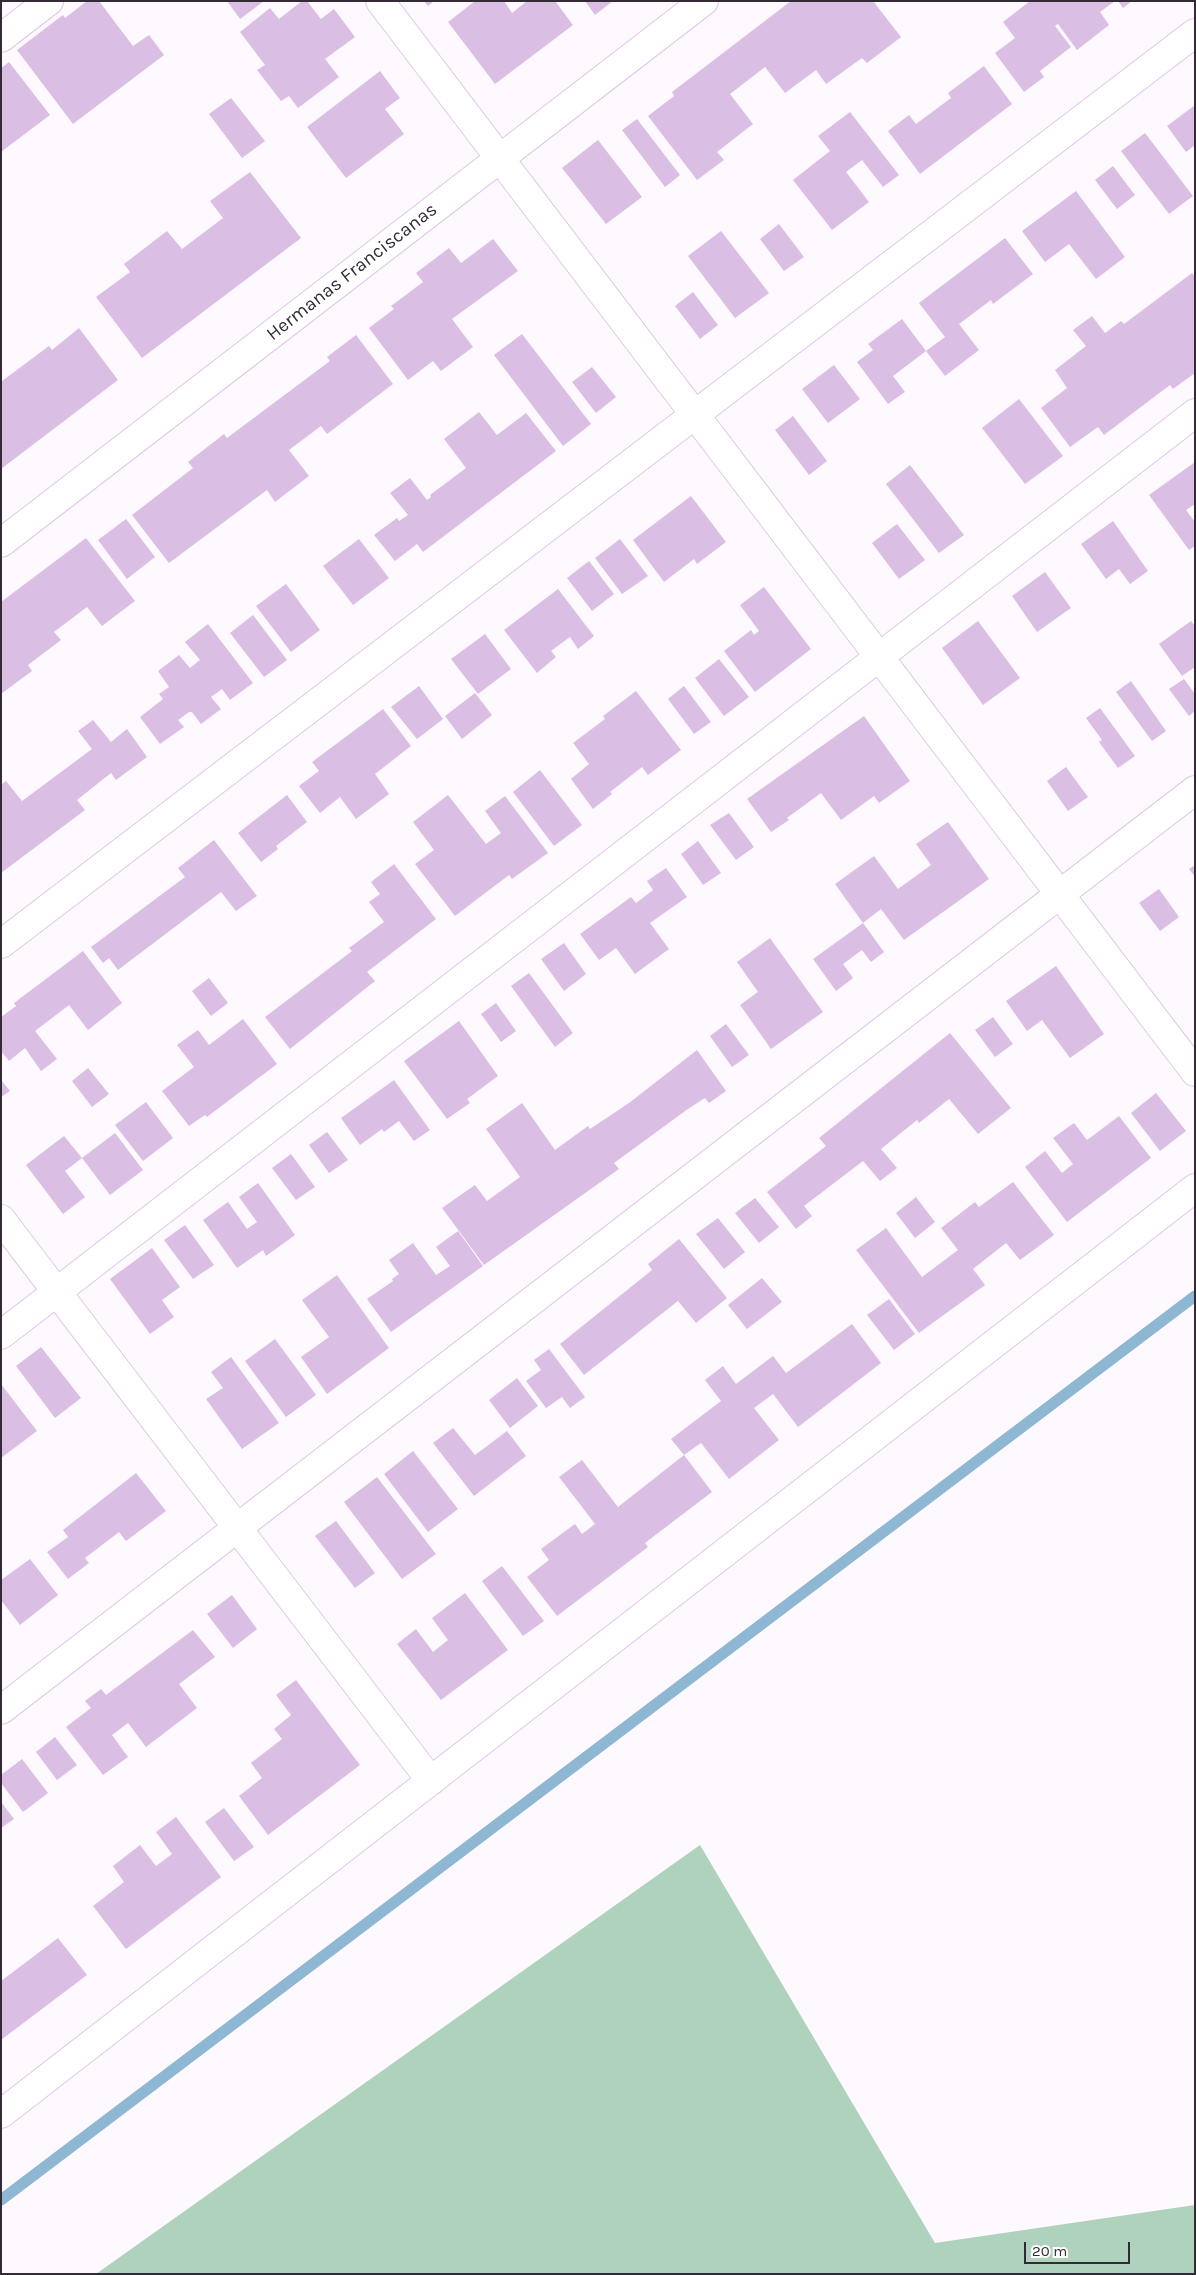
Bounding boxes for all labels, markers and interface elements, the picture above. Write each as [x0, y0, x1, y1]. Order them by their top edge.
street label: Hermanas Franciscanas [262, 198, 442, 346]
scale bar [1026, 2232, 1132, 2264]
text: 20 m [1032, 2242, 1067, 2260]

